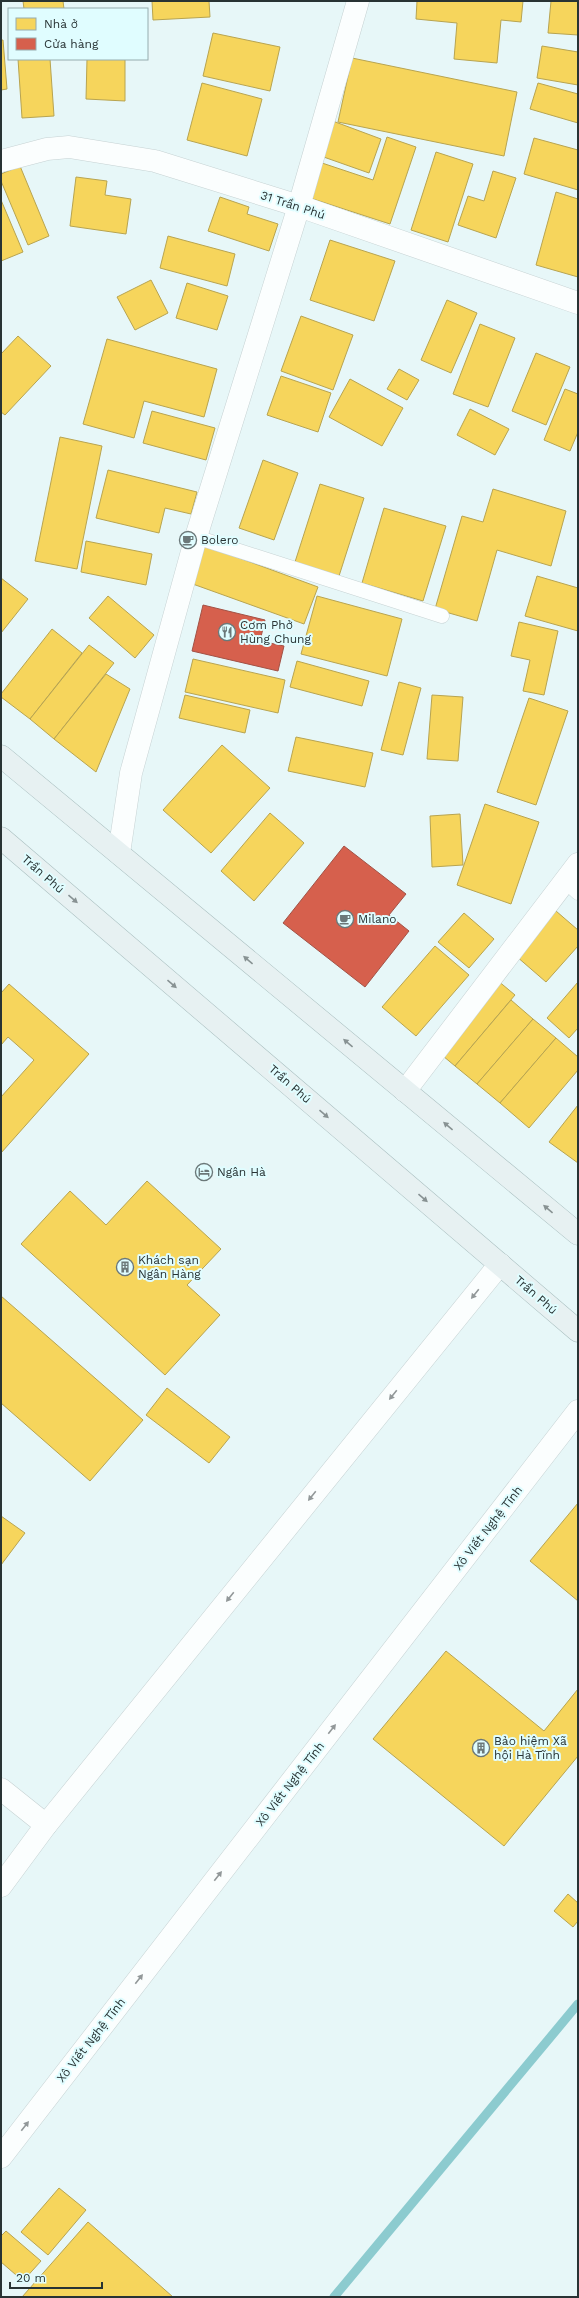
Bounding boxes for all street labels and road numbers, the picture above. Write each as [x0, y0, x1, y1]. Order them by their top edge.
street label: 31 Trần Phú [259, 188, 327, 222]
street label: Trần Phú [19, 852, 67, 896]
street label: Trần Phú [266, 1062, 314, 1106]
street label: Trần Phú [512, 1273, 560, 1317]
street label: Xô Viết Nghệ Tĩnh [451, 1483, 525, 1573]
street label: Xô Viết Nghệ Tĩnh [253, 1739, 327, 1829]
street label: Xô Viết Nghệ Tĩnh [54, 1995, 128, 2085]

